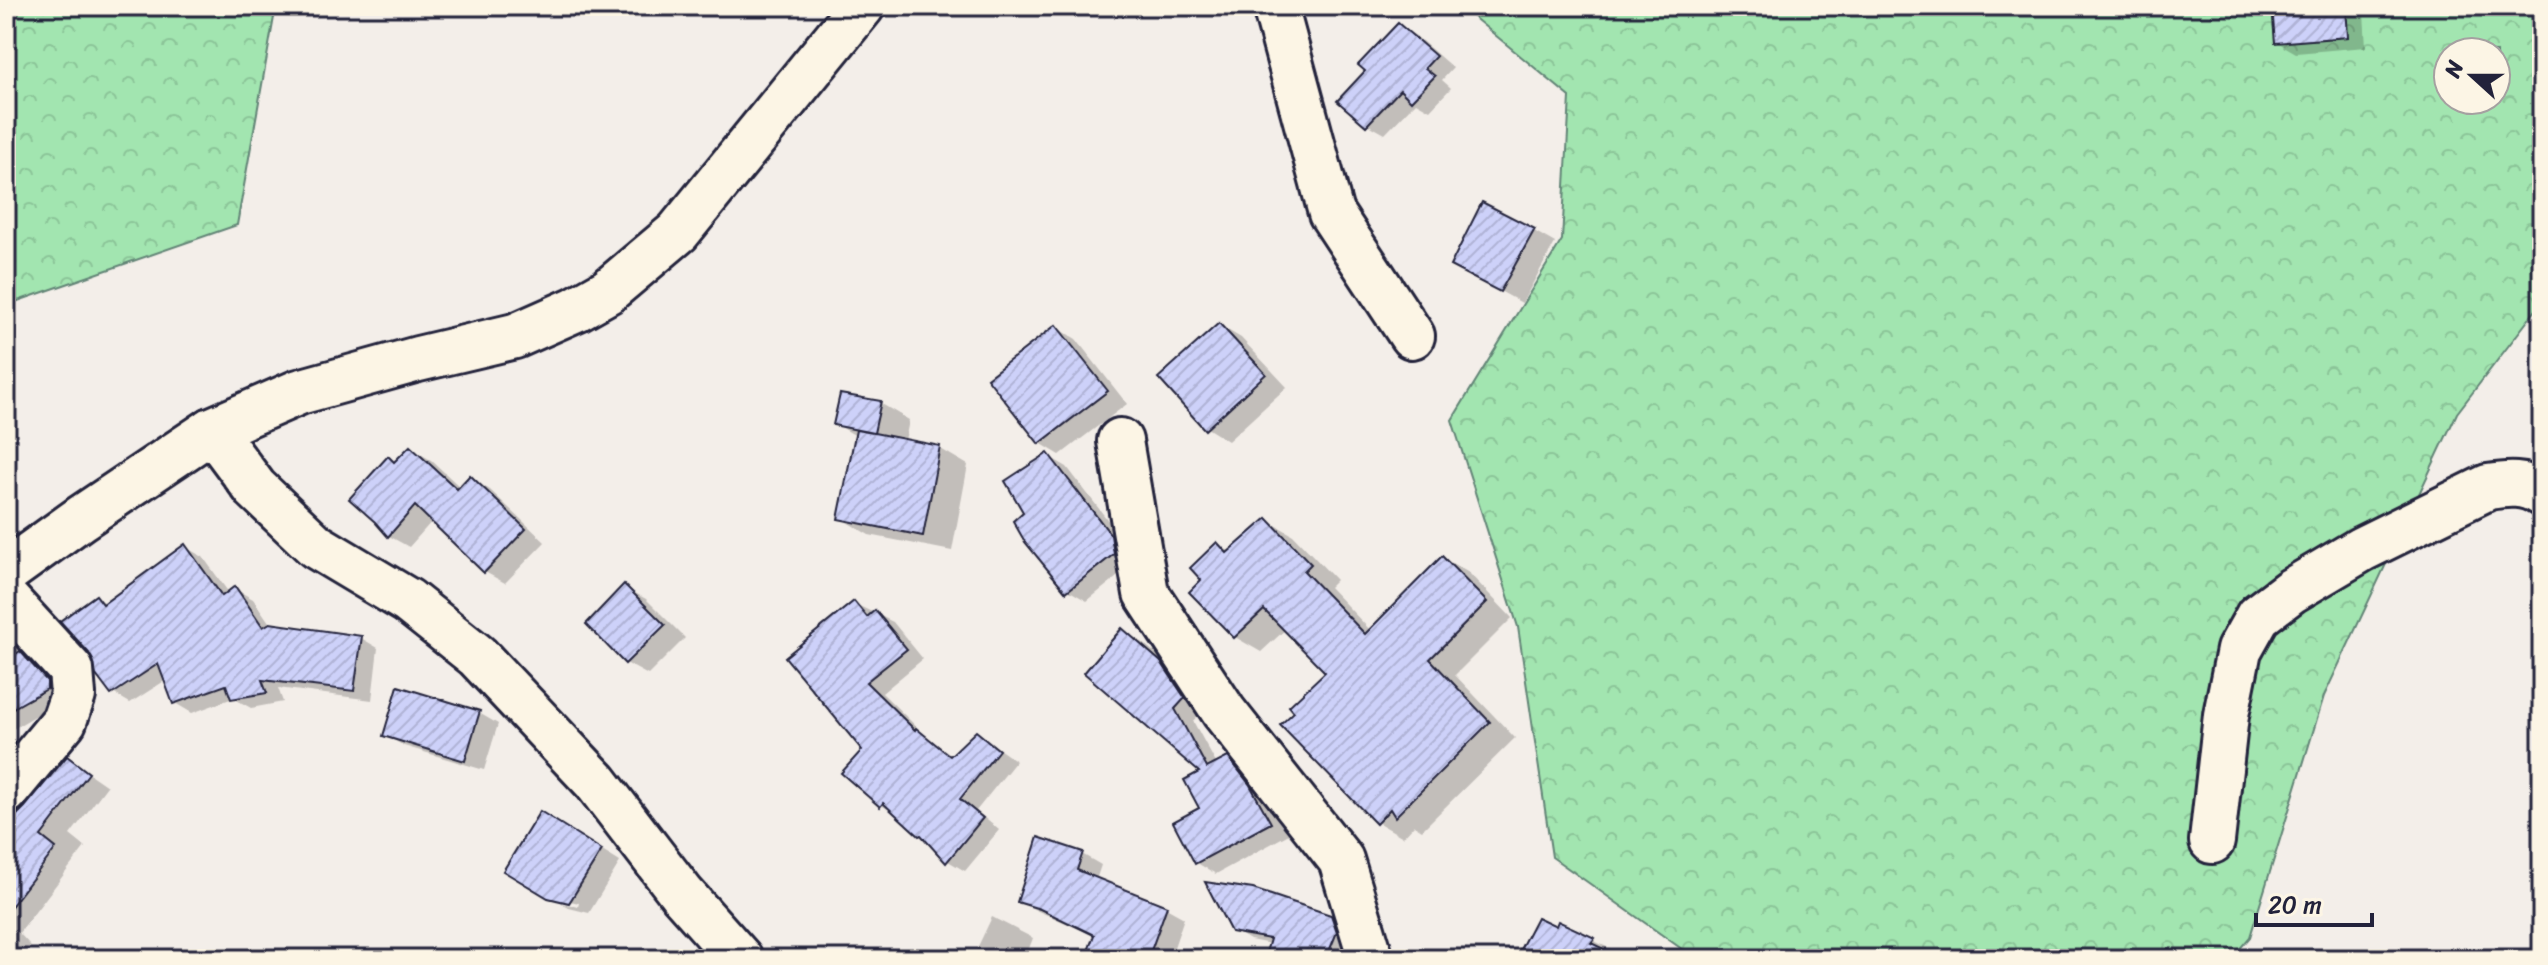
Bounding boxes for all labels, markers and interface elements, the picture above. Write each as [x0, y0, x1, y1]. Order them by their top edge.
north arrow [2432, 36, 2512, 116]
text: N [2432, 54, 2475, 84]
scale bar [2256, 877, 2372, 927]
text: 20 m [2268, 884, 2322, 926]

